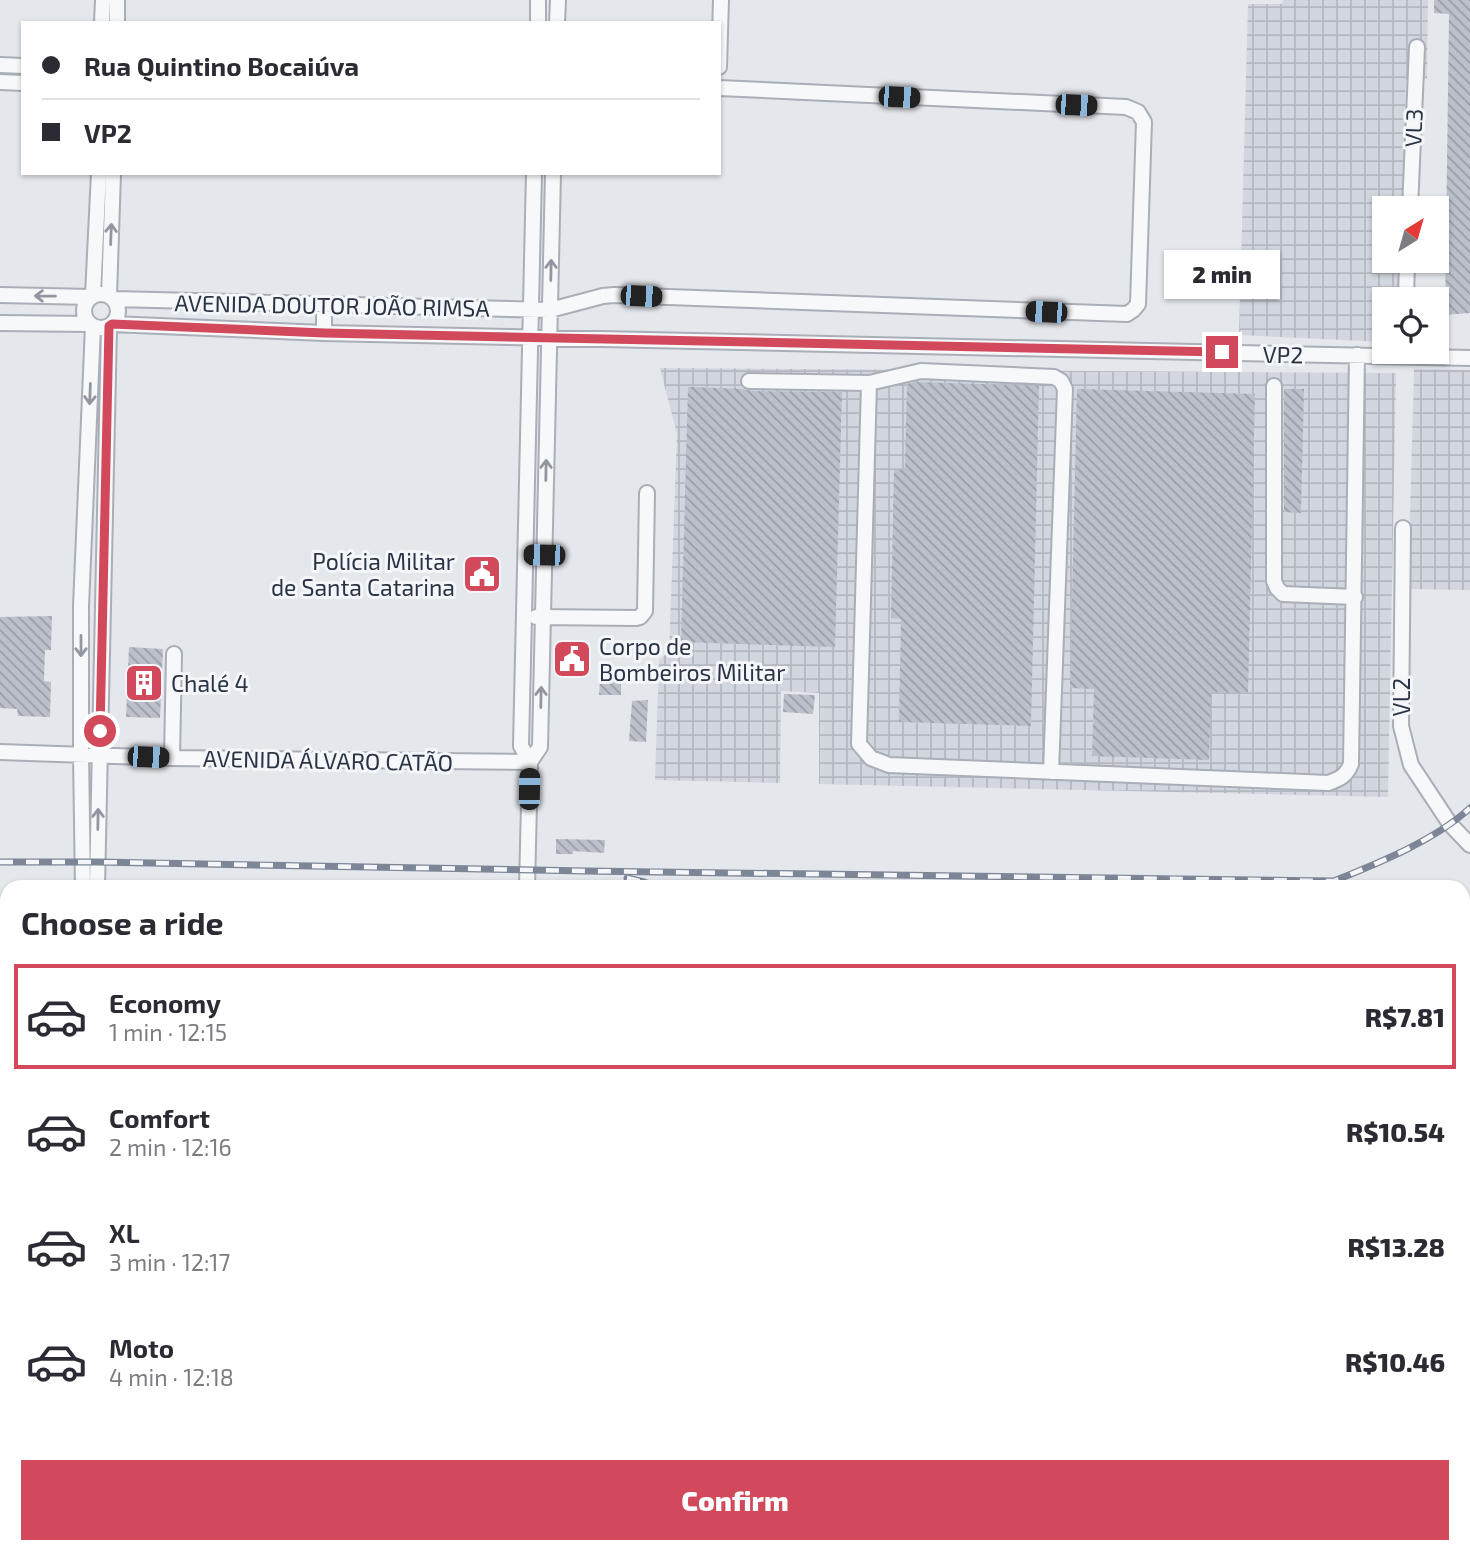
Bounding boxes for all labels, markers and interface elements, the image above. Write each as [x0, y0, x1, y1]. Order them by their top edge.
text: Rua Quintino Bocaiúva [84, 50, 359, 81]
car [878, 85, 921, 109]
car [1055, 94, 1098, 116]
street label: VL3 [1398, 108, 1428, 148]
text: VP2 [84, 117, 132, 148]
north arrow [1372, 196, 1449, 273]
map controls [1372, 196, 1449, 364]
one-way arrow [105, 223, 118, 246]
callout: 2 min [1164, 250, 1280, 300]
one-way arrow [544, 259, 558, 282]
text: 2 min [1192, 260, 1252, 288]
car [620, 285, 663, 307]
button: locate [1372, 287, 1449, 364]
street label: AVENIDA DOUTOR JOÃO RIMSA [174, 288, 491, 322]
one-way arrow [34, 289, 57, 303]
car [1025, 301, 1068, 323]
route end [1206, 336, 1238, 368]
street label: VP2 [1263, 340, 1303, 368]
one-way arrow [84, 382, 97, 405]
one-way arrow [540, 458, 553, 481]
car [523, 544, 566, 566]
place label: Polícia Militar de Santa Catarina [271, 547, 455, 601]
public building icon: Polícia Militar de Santa Catarina [461, 553, 503, 595]
place label: Corpo de Bombeiros Militar [599, 632, 785, 686]
one-way arrow [74, 634, 88, 657]
public building icon: Corpo de Bombeiros Militar [551, 638, 593, 680]
building icon: Chalé 4 [123, 662, 165, 704]
place label: Chalé 4 [171, 669, 249, 697]
street label: VL2 [1387, 678, 1415, 716]
one-way arrow [534, 686, 547, 709]
route start [84, 715, 116, 747]
street label: AVENIDA ÁLVARO CATÃO [203, 744, 453, 776]
car [127, 746, 170, 768]
car [519, 768, 540, 810]
one-way arrow [91, 808, 105, 831]
text: Choose a ride [21, 903, 224, 941]
icon: car [25, 985, 88, 1048]
text: Economy [109, 987, 221, 1018]
text: R$7.81 [1365, 1001, 1445, 1032]
text: 1 min · 12:15 [109, 1018, 227, 1046]
icon: car [25, 1100, 88, 1163]
text: Comfort [109, 1102, 210, 1133]
text: R$10.54 [1346, 1116, 1445, 1147]
text: 2 min · 12:16 [109, 1133, 232, 1161]
icon: car [25, 1215, 88, 1278]
text: XL [109, 1217, 140, 1248]
text: R$13.28 [1347, 1231, 1445, 1262]
text: 3 min · 12:17 [109, 1248, 230, 1276]
icon: car [25, 1330, 88, 1393]
text: Moto [109, 1332, 174, 1363]
text: R$10.46 [1345, 1346, 1445, 1377]
text: 4 min · 12:18 [109, 1363, 234, 1391]
button: Confirm [21, 1460, 1449, 1540]

